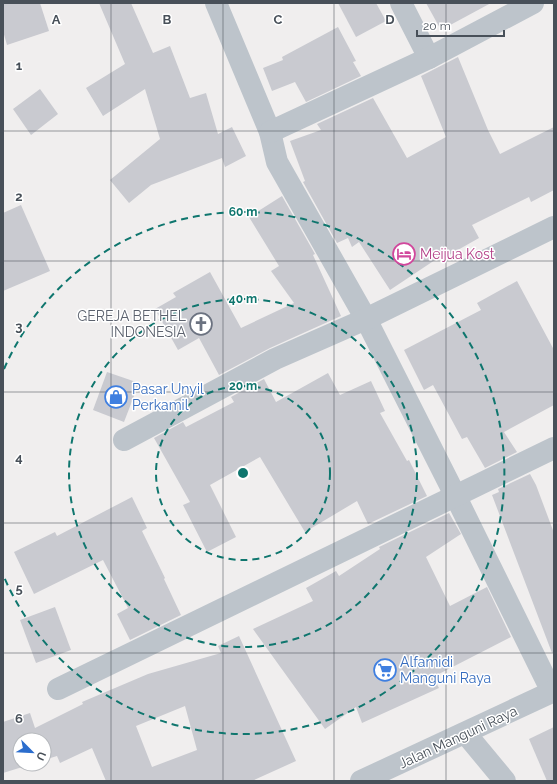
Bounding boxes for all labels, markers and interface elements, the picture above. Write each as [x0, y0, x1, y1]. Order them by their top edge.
text: A [52, 12, 61, 27]
text: B [163, 12, 172, 27]
text: C [274, 12, 283, 27]
text: D [385, 12, 395, 27]
scale bar [417, 12, 504, 38]
text: 20 m [423, 19, 451, 33]
text: 1 [16, 58, 23, 73]
text: 2 [15, 189, 23, 204]
text: 60 m [229, 205, 257, 219]
hotel icon: Meijua Kost [391, 241, 417, 267]
place label: Meijua Kost [420, 246, 495, 262]
text: 40 m [229, 292, 257, 306]
place label: GEREJA BETHEL INDONESIA [77, 308, 187, 340]
church icon: GEREJA BETHEL INDONESIA [188, 311, 214, 337]
text: 3 [15, 319, 23, 334]
text: 20 m [229, 379, 257, 393]
place label: Pasar Unyil Perkamil [132, 381, 204, 413]
shop icon: Pasar Unyil Perkamil [103, 384, 129, 410]
text: 4 [15, 450, 23, 465]
centre of rings [236, 466, 250, 480]
text: 5 [15, 581, 23, 596]
place label: Alfamidi Manguni Raya [400, 654, 491, 686]
supermarket icon: Alfamidi Manguni Raya [372, 657, 398, 683]
street label: Jalan Manguni Raya [396, 703, 520, 771]
text: 6 [15, 711, 23, 726]
north arrow [12, 732, 52, 772]
text: U [33, 749, 48, 762]

